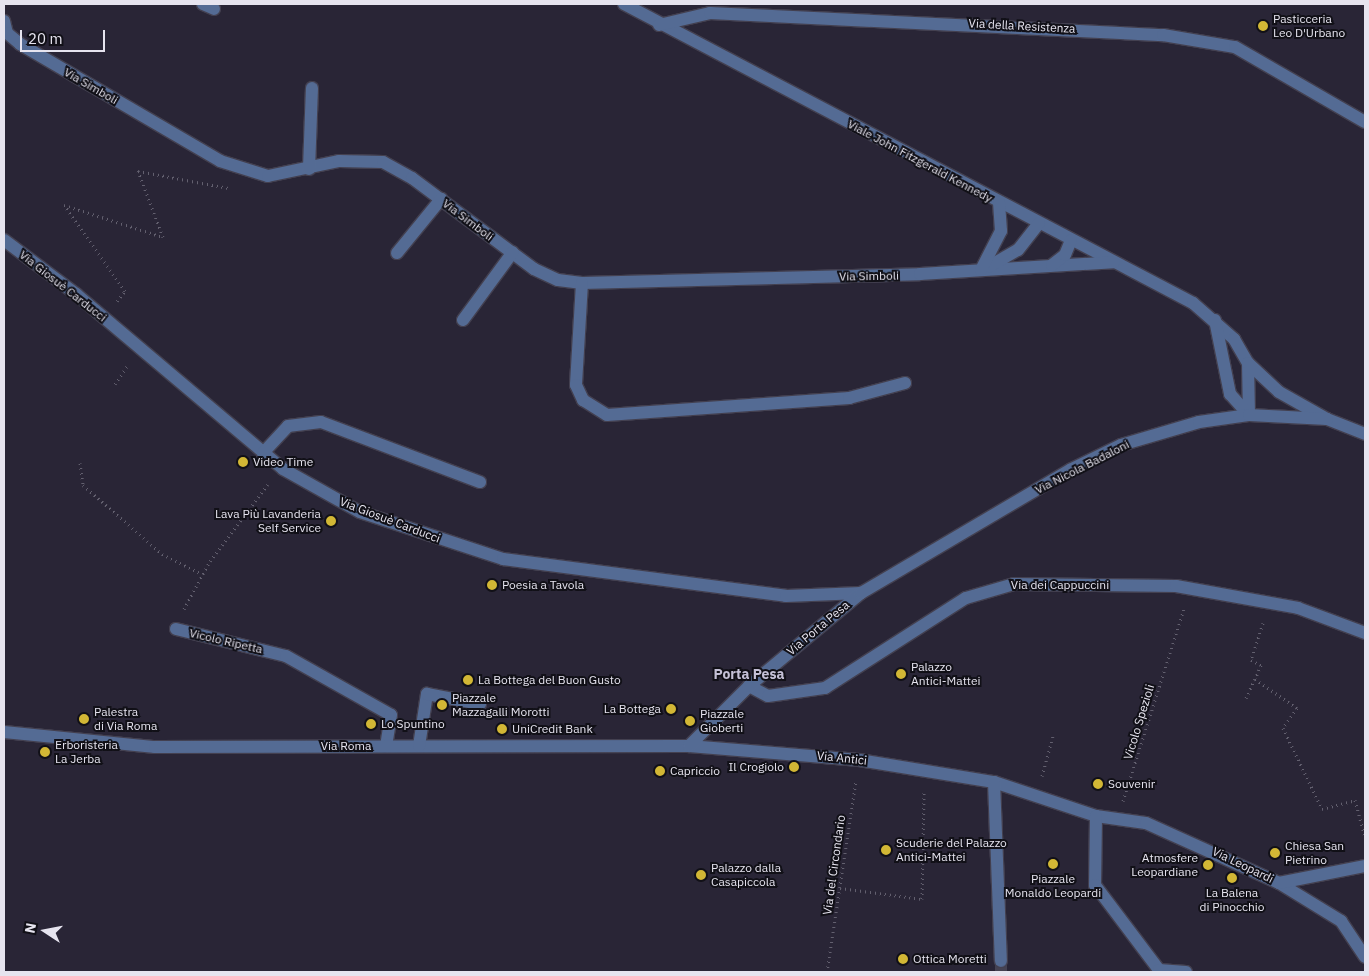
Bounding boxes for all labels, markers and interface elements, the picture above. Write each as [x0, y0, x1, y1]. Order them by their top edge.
place label: Pasticceria Leo D'Urbano [1273, 12, 1345, 40]
street label: Via della Resistenza [968, 16, 1076, 36]
scale bar [22, 20, 108, 52]
marker: Pasticceria Leo D'Urbano [1257, 20, 1269, 32]
text: 20 m [28, 29, 63, 48]
street label: Via Simboli [61, 65, 121, 107]
street label: Viale John Fitzgerald Kennedy [845, 117, 995, 205]
street label: Via Simboli [440, 196, 496, 244]
street label: Via Giosuè Carducci [17, 247, 109, 325]
street label: Via Simboli [839, 268, 899, 284]
street label: Via Nicola Badaloni [1033, 437, 1131, 497]
place label: Video Time [253, 455, 313, 469]
marker: Video Time [237, 456, 249, 468]
street label: Via Giosuè Carducci [338, 494, 442, 546]
place label: Lava Più Lavanderia Self Service [215, 507, 321, 535]
marker: Lava Più Lavanderia Self Service [325, 515, 337, 527]
place label: Poesia a Tavola [502, 578, 584, 592]
street label: Via dei Cappuccini [1011, 578, 1109, 592]
marker: Poesia a Tavola [486, 579, 498, 591]
street label: Via Porta Pesa [784, 598, 852, 658]
street label: Vicolo Ripetta [188, 626, 264, 656]
place label: Palazzo Antici-Mattei [911, 660, 981, 688]
district label: Porta Pesa [714, 666, 784, 682]
marker: Palazzo Antici-Mattei [895, 668, 907, 680]
place label: La Bottega del Buon Gusto [478, 673, 621, 687]
marker: La Bottega del Buon Gusto [462, 674, 474, 686]
street label: Vicolo Spezioli [1121, 683, 1157, 761]
place label: Piazzale Mazzagalli Morotti [452, 691, 550, 719]
marker: Piazzale Mazzagalli Morotti [436, 699, 448, 711]
place label: La Bottega [604, 702, 661, 716]
marker: La Bottega [665, 703, 677, 715]
place label: Palestra di Via Roma [94, 705, 157, 733]
place label: Piazzale Gioberti [700, 707, 744, 735]
marker: Palestra di Via Roma [78, 713, 90, 725]
marker: Piazzale Gioberti [684, 715, 696, 727]
place label: Lo Spuntino [381, 717, 445, 731]
marker: Lo Spuntino [365, 718, 377, 730]
place label: UniCredit Bank [512, 722, 593, 736]
marker: UniCredit Bank [496, 723, 508, 735]
place label: Erboristeria La Jerba [55, 738, 118, 766]
street label: Via Roma [321, 739, 371, 753]
marker: Erboristeria La Jerba [39, 746, 51, 758]
street label: Via Antici [816, 748, 868, 768]
place label: Il Crogiolo [729, 760, 784, 774]
marker: Il Crogiolo [788, 761, 800, 773]
place label: Capriccio [670, 764, 720, 778]
marker: Capriccio [654, 765, 666, 777]
place label: Souvenir [1108, 777, 1155, 791]
marker: Souvenir [1092, 778, 1104, 790]
street label: Via del Circondario [820, 814, 848, 916]
place label: Scuderie del Palazzo Antici-Mattei [896, 836, 1007, 864]
place label: Chiesa San Pietrino [1285, 839, 1344, 867]
marker: Scuderie del Palazzo Antici-Mattei [880, 844, 892, 856]
street label: Via Leopardi [1210, 844, 1276, 886]
marker: Chiesa San Pietrino [1269, 847, 1281, 859]
place label: Atmosfere Leopardiane [1131, 851, 1198, 879]
marker: Piazzale Monaldo Leopardi [1047, 858, 1059, 870]
marker: Atmosfere Leopardiane [1202, 859, 1214, 871]
place label: Palazzo dalla Casapiccola [711, 861, 781, 889]
marker: Palazzo dalla Casapiccola [695, 869, 707, 881]
place label: Piazzale Monaldo Leopardi [1005, 872, 1101, 900]
marker: La Balena di Pinocchio [1226, 872, 1238, 884]
place label: La Balena di Pinocchio [1199, 886, 1265, 914]
north arrow [20, 906, 70, 956]
text: N [20, 921, 40, 935]
place label: Ottica Moretti [913, 952, 987, 966]
marker: Ottica Moretti [897, 953, 909, 965]

